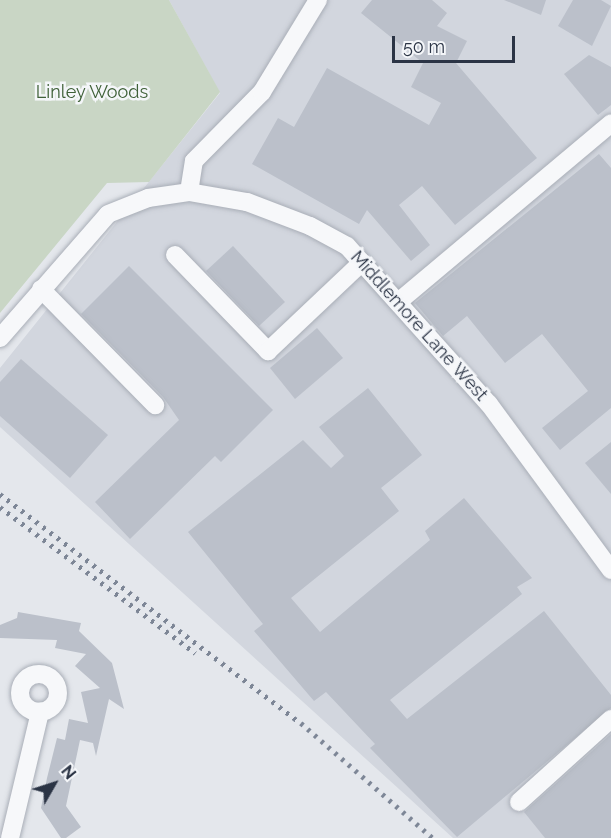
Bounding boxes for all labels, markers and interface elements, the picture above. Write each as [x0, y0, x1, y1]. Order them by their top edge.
scale bar [395, 24, 518, 62]
text: 50 m [403, 36, 445, 57]
park label: Linley Woods [35, 81, 149, 103]
street label: Middlemore Lane West [346, 246, 492, 406]
north arrow [24, 754, 84, 814]
text: N [57, 762, 80, 783]

